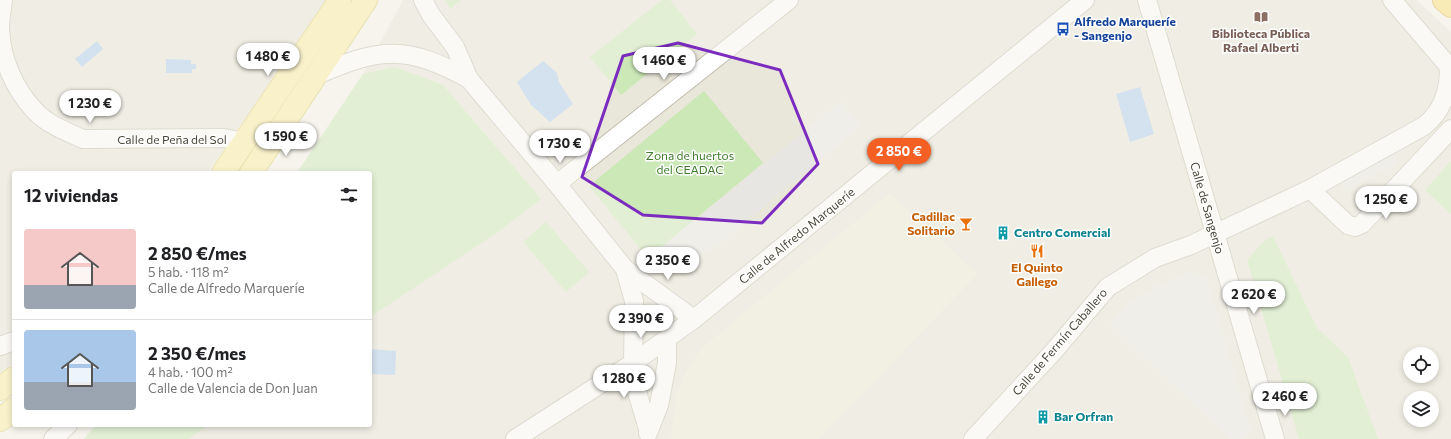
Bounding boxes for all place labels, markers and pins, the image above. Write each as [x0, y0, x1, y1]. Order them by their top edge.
library icon: Biblioteca Pública Rafael Alberti [1253, 9, 1269, 25]
place label: Alfredo Marqueríe - Sangenjo [1074, 14, 1176, 42]
bus stop icon: Alfredo Marqueríe - Sangenjo [1055, 21, 1071, 37]
place label: Biblioteca Pública Rafael Alberti [1212, 26, 1310, 54]
pin: 1 480 € [231, 43, 305, 77]
pin: 1 460 € [627, 47, 701, 81]
pin: 1 230 € [53, 90, 127, 124]
pin: 1 590 € [249, 123, 323, 157]
pin: 1 730 € [523, 130, 597, 164]
pin: 2 850 € [862, 138, 936, 172]
pin: 1 250 € [1349, 186, 1423, 220]
place label: Cadillac Solitario [907, 209, 955, 237]
bar icon: Cadillac Solitario [958, 216, 974, 232]
building icon: Centro Comercial [995, 225, 1011, 241]
place label: Centro Comercial [1014, 225, 1110, 239]
restaurant icon: El Quinto Gallego [1029, 243, 1045, 259]
pin: 2 350 € [631, 247, 705, 281]
place label: El Quinto Gallego [1011, 260, 1063, 288]
pin: 2 620 € [1217, 281, 1291, 315]
pin: 2 390 € [604, 305, 678, 339]
pin: 1 280 € [587, 365, 661, 399]
pin: 2 460 € [1248, 383, 1322, 417]
building icon: Bar Orfran [1035, 409, 1051, 425]
place label: Bar Orfran [1054, 409, 1113, 423]

